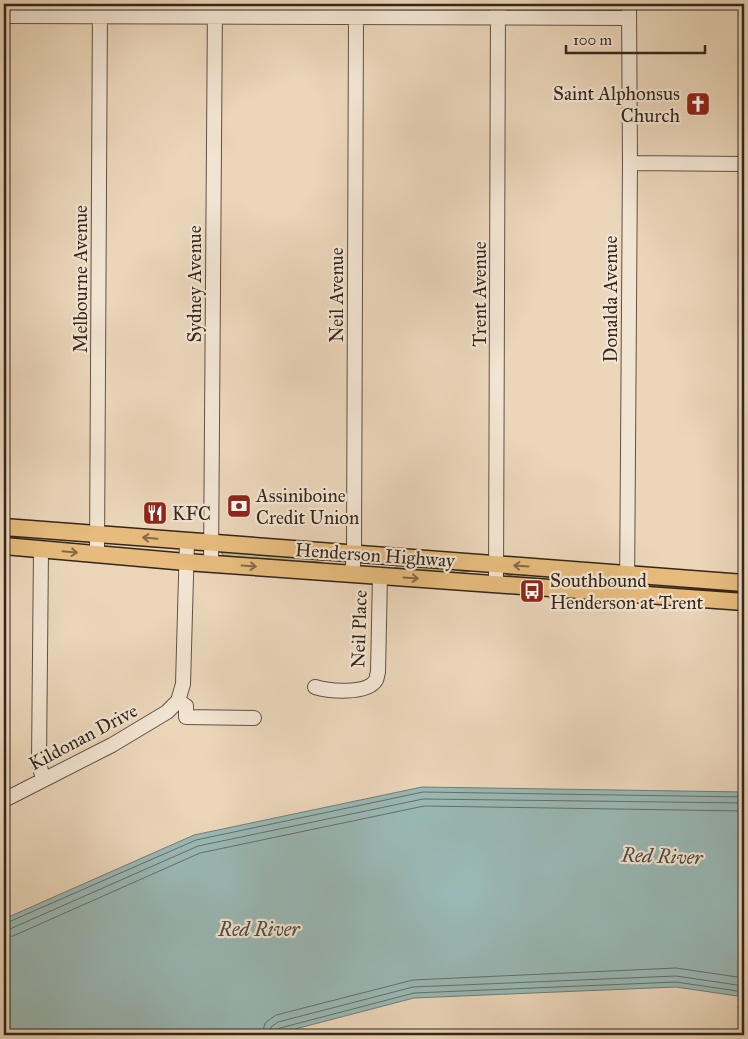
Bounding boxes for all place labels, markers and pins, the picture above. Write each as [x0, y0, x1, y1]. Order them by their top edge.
place label: Saint Alphonsus Church [553, 82, 680, 127]
church icon: Saint Alphonsus Church [685, 91, 711, 117]
place label: Assiniboine Credit Union [255, 484, 359, 529]
bank icon: Assiniboine Credit Union [226, 493, 252, 519]
restaurant icon: KFC [142, 500, 168, 526]
place label: KFC [172, 502, 211, 525]
place label: Southbound Henderson at Trent [550, 569, 704, 614]
bus stop icon: Southbound Henderson at Trent [519, 578, 545, 604]

